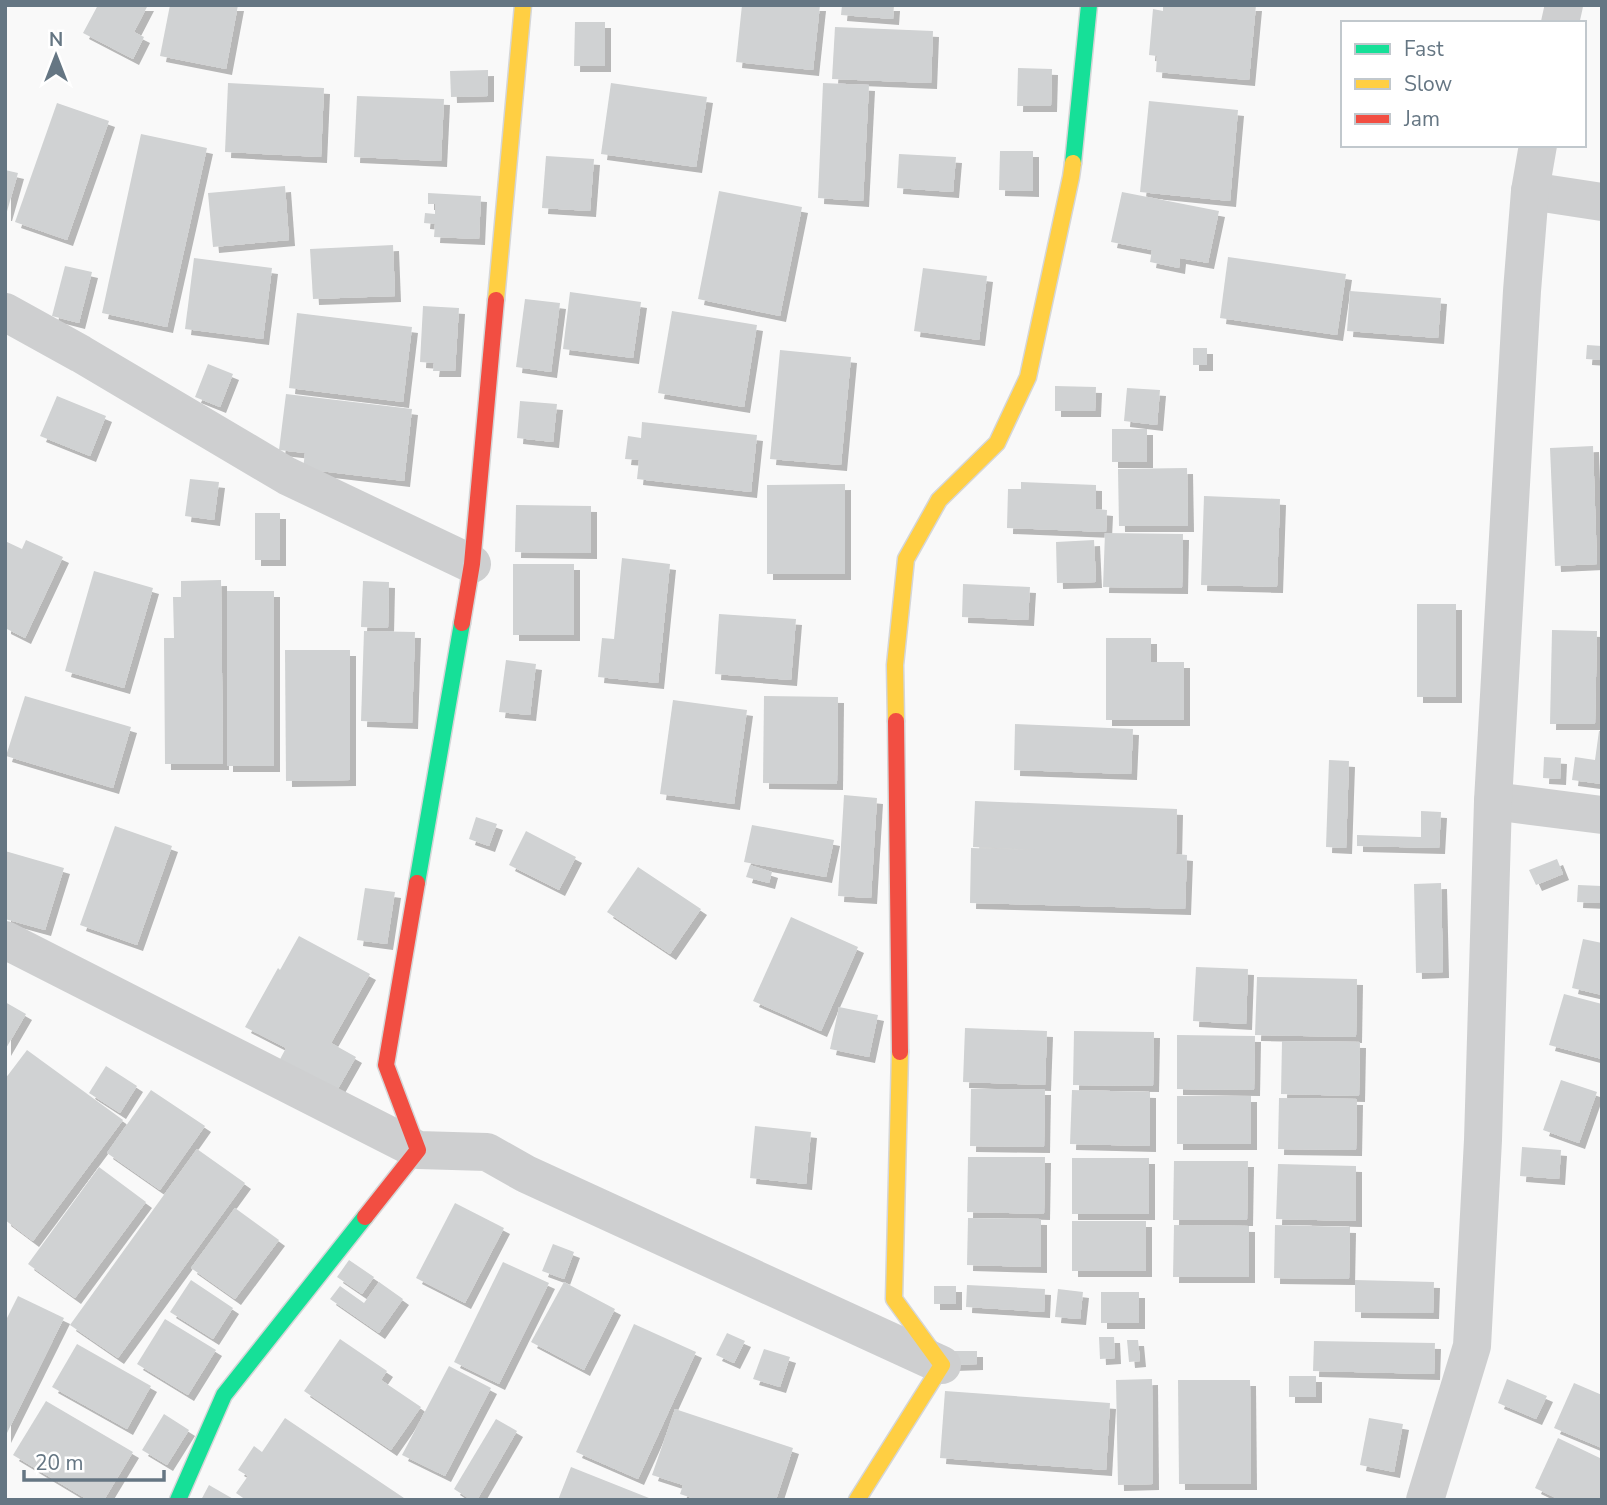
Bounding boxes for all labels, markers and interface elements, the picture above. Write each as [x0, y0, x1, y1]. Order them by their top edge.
north arrow [21, 21, 91, 91]
legend [1341, 21, 1586, 147]
text: N [49, 27, 63, 53]
text: Fast [1404, 35, 1444, 63]
text: Slow [1404, 70, 1453, 98]
text: Jam [1403, 105, 1440, 133]
scale bar [24, 1438, 164, 1482]
text: 20 m [35, 1449, 84, 1477]

